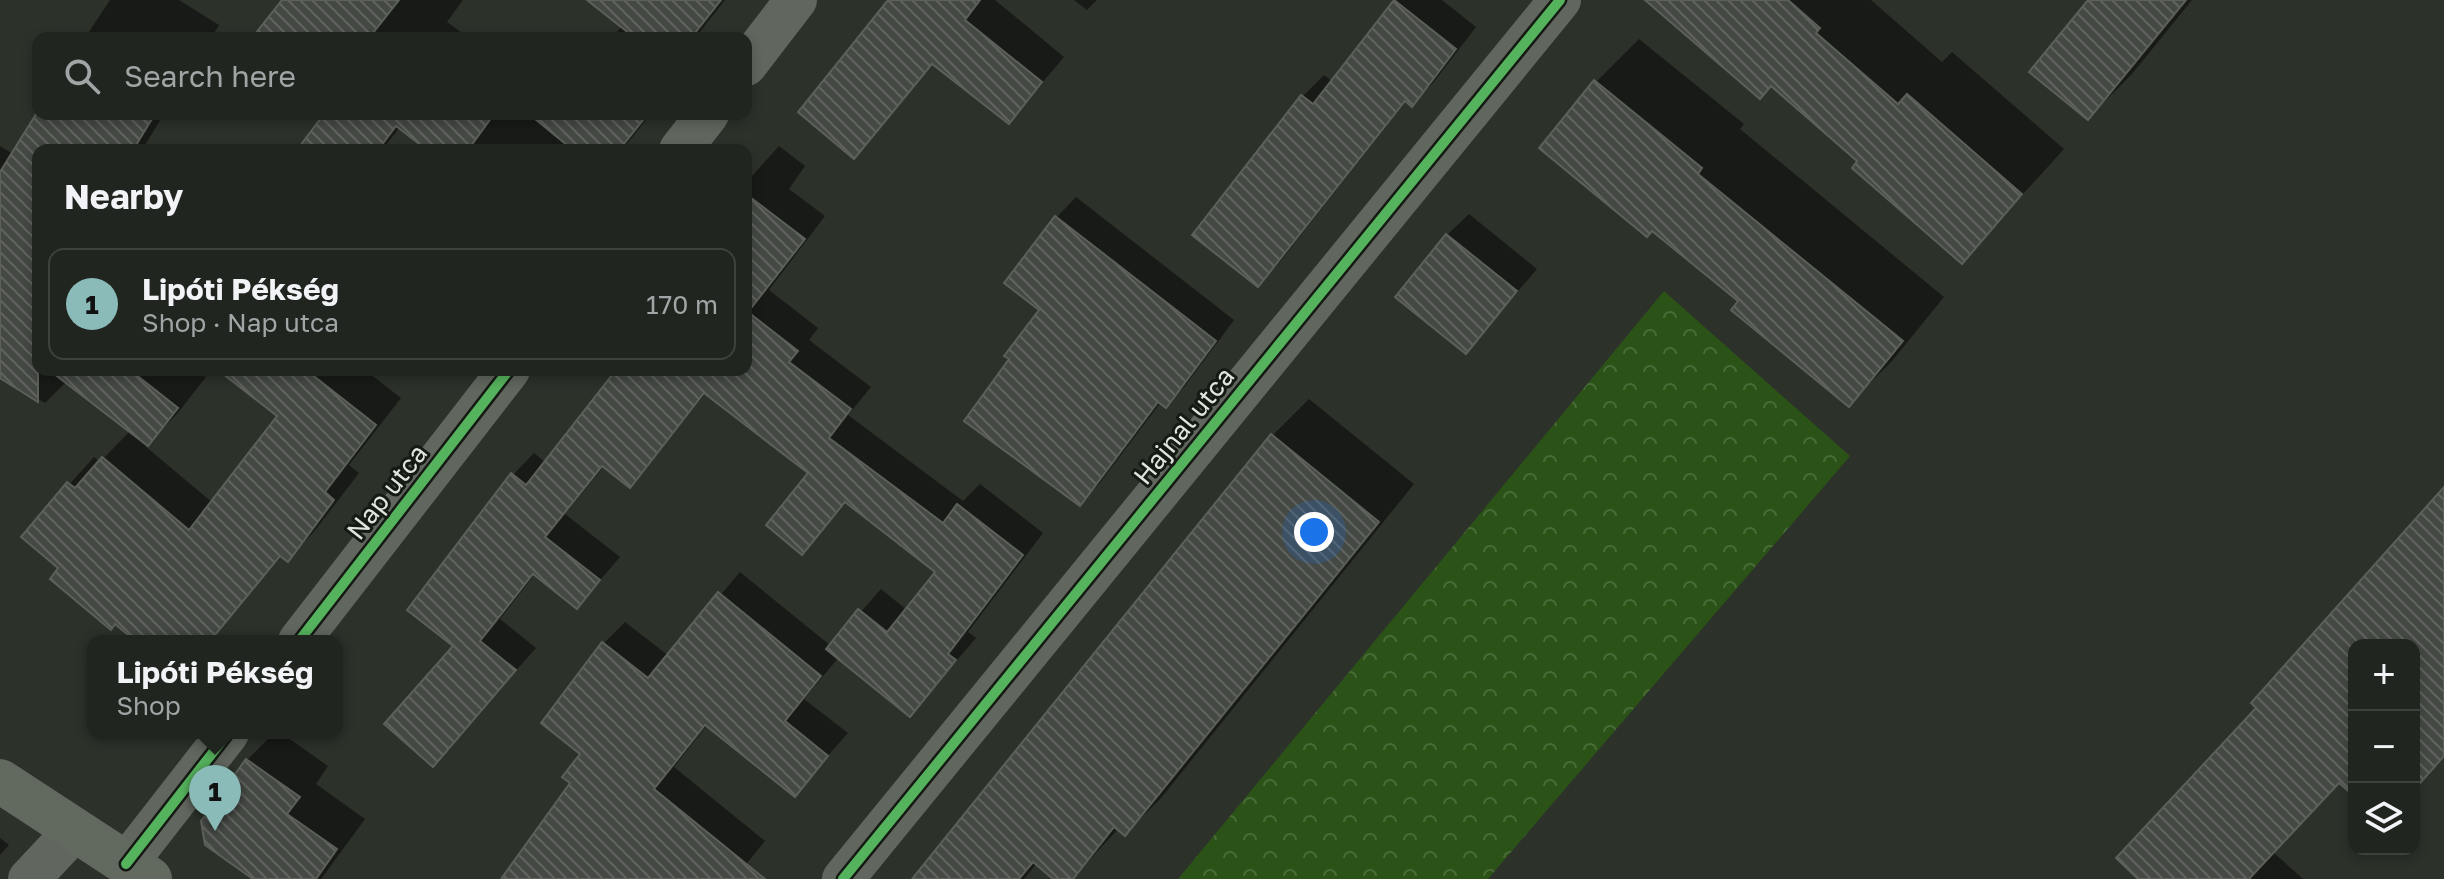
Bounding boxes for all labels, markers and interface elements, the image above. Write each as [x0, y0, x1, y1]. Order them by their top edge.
search box [32, 32, 752, 120]
icon: search [60, 54, 104, 98]
text: Search here [124, 58, 296, 94]
text: Nearby [64, 176, 184, 216]
text: Lipóti Pékség [142, 271, 339, 307]
text: 1 [85, 289, 99, 320]
text: 170 m [646, 289, 718, 320]
text: Shop · Nap utca [142, 307, 339, 338]
street label: Hajnal utca [1127, 361, 1240, 491]
street label: Nap utca [340, 438, 433, 545]
your location [1294, 512, 1334, 552]
popup [87, 635, 343, 739]
map controls [2348, 639, 2420, 855]
button: + [2348, 639, 2420, 711]
text: Lipóti Pékség [116, 654, 314, 690]
text: Shop [116, 690, 181, 721]
button: − [2348, 711, 2420, 783]
pin: 1 [189, 765, 241, 831]
button: layers [2348, 783, 2420, 855]

